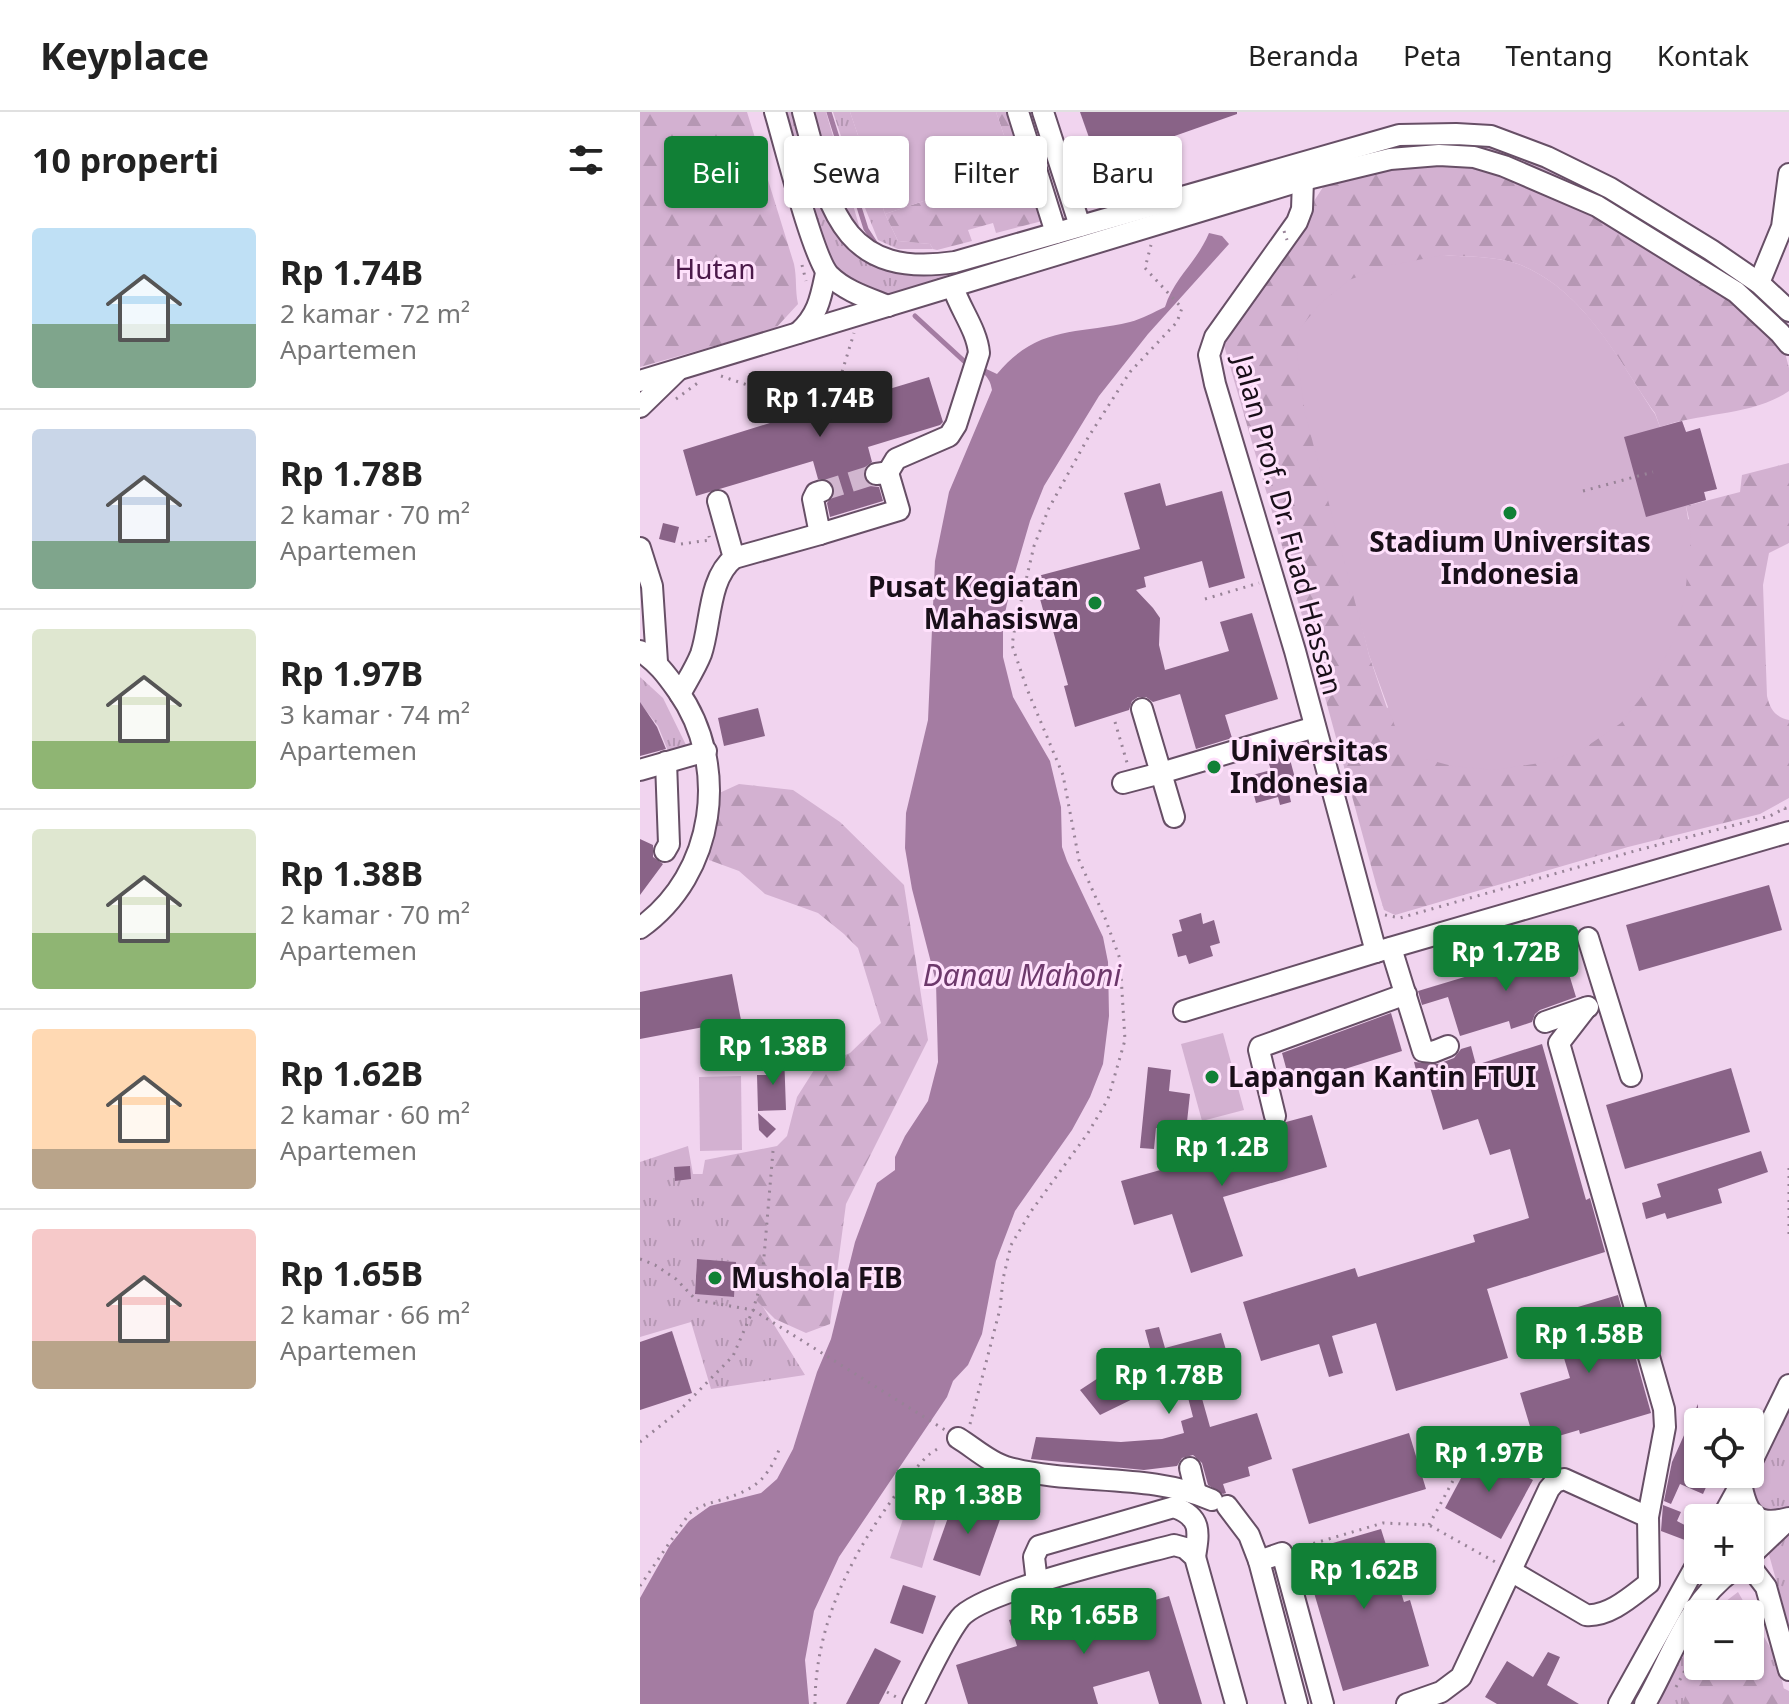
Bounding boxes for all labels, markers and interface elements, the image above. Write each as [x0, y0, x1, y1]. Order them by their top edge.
text: Keyplace [40, 29, 209, 81]
text: Beranda [1248, 36, 1359, 74]
text: Peta [1403, 36, 1462, 74]
text: Tentang [1506, 36, 1613, 74]
text: Kontak [1657, 36, 1749, 74]
chip: Beli [664, 136, 768, 208]
chip: Sewa [784, 136, 909, 208]
chip: Filter [925, 136, 1047, 208]
chip: Baru [1063, 136, 1182, 208]
text: 10 properti [32, 137, 219, 183]
icon: filters [564, 138, 608, 182]
text: Rp 1.74B [280, 249, 423, 295]
park label: Hutan [674, 249, 756, 287]
icon: home [96, 260, 192, 356]
text: 2 kamar · 72 m² [280, 295, 470, 331]
text: Apartemen [280, 331, 417, 367]
street label: Jalan Prof. Dr. Fuad Hassan [1225, 348, 1353, 699]
pin: Rp 1.74B [737, 371, 903, 439]
text: Rp 1.74B [765, 379, 875, 415]
text: Rp 1.78B [280, 450, 423, 496]
icon: home [96, 461, 192, 557]
text: 2 kamar · 70 m² [280, 496, 470, 532]
marker: Stadium Universitas Indonesia [1501, 504, 1519, 522]
place label: Stadium Universitas Indonesia [1369, 522, 1651, 592]
text: Apartemen [280, 532, 417, 568]
place label: Pusat Kegiatan Mahasiswa [868, 567, 1079, 637]
marker: Pusat Kegiatan Mahasiswa [1086, 594, 1104, 612]
text: Rp 1.97B [280, 650, 423, 696]
icon: home [96, 661, 192, 757]
text: 3 kamar · 74 m² [280, 696, 470, 732]
place label: Universitas Indonesia [1230, 731, 1388, 801]
text: Apartemen [280, 732, 417, 768]
marker: Universitas Indonesia [1205, 758, 1223, 776]
text: Rp 1.38B [280, 850, 423, 896]
icon: home [96, 861, 192, 957]
text: 2 kamar · 70 m² [280, 896, 470, 932]
pin: Rp 1.72B [1423, 925, 1589, 993]
text: Apartemen [280, 932, 417, 968]
text: Rp 1.72B [1451, 933, 1561, 969]
water label: Danau Mahoni [923, 954, 1122, 995]
pin: Rp 1.38B [690, 1019, 856, 1087]
text: Rp 1.38B [718, 1027, 828, 1063]
text: Rp 1.62B [280, 1050, 423, 1096]
place label: Lapangan Kantin FTUI [1228, 1057, 1536, 1095]
icon: home [96, 1061, 192, 1157]
marker: Lapangan Kantin FTUI [1203, 1068, 1221, 1086]
text: 2 kamar · 60 m² [280, 1096, 470, 1132]
pin: Rp 1.2B [1148, 1120, 1296, 1188]
text: Rp 1.2B [1175, 1128, 1269, 1164]
text: Apartemen [280, 1132, 417, 1168]
text: Rp 1.65B [280, 1250, 423, 1296]
place label: Mushola FIB [731, 1258, 903, 1296]
icon: home [96, 1261, 192, 1357]
marker: Mushola FIB [706, 1269, 724, 1287]
text: 2 kamar · 66 m² [280, 1296, 470, 1332]
pin: Rp 1.58B [1506, 1307, 1672, 1375]
text: Rp 1.58B [1534, 1315, 1644, 1351]
text: Apartemen [280, 1332, 417, 1368]
pin: Rp 1.78B [1086, 1348, 1252, 1416]
text: Rp 1.78B [1114, 1356, 1224, 1392]
map controls [1684, 1408, 1764, 1680]
button: locate [1684, 1408, 1764, 1488]
pin: Rp 1.97B [1406, 1426, 1572, 1494]
text: Rp 1.97B [1434, 1434, 1544, 1470]
pin: Rp 1.38B [885, 1468, 1051, 1536]
text: Rp 1.38B [913, 1476, 1023, 1512]
button: + [1684, 1504, 1764, 1584]
pin: Rp 1.62B [1281, 1543, 1447, 1611]
text: Rp 1.62B [1309, 1551, 1419, 1587]
pin: Rp 1.65B [1001, 1588, 1167, 1656]
text: Rp 1.65B [1029, 1596, 1139, 1632]
button: − [1684, 1600, 1764, 1680]

